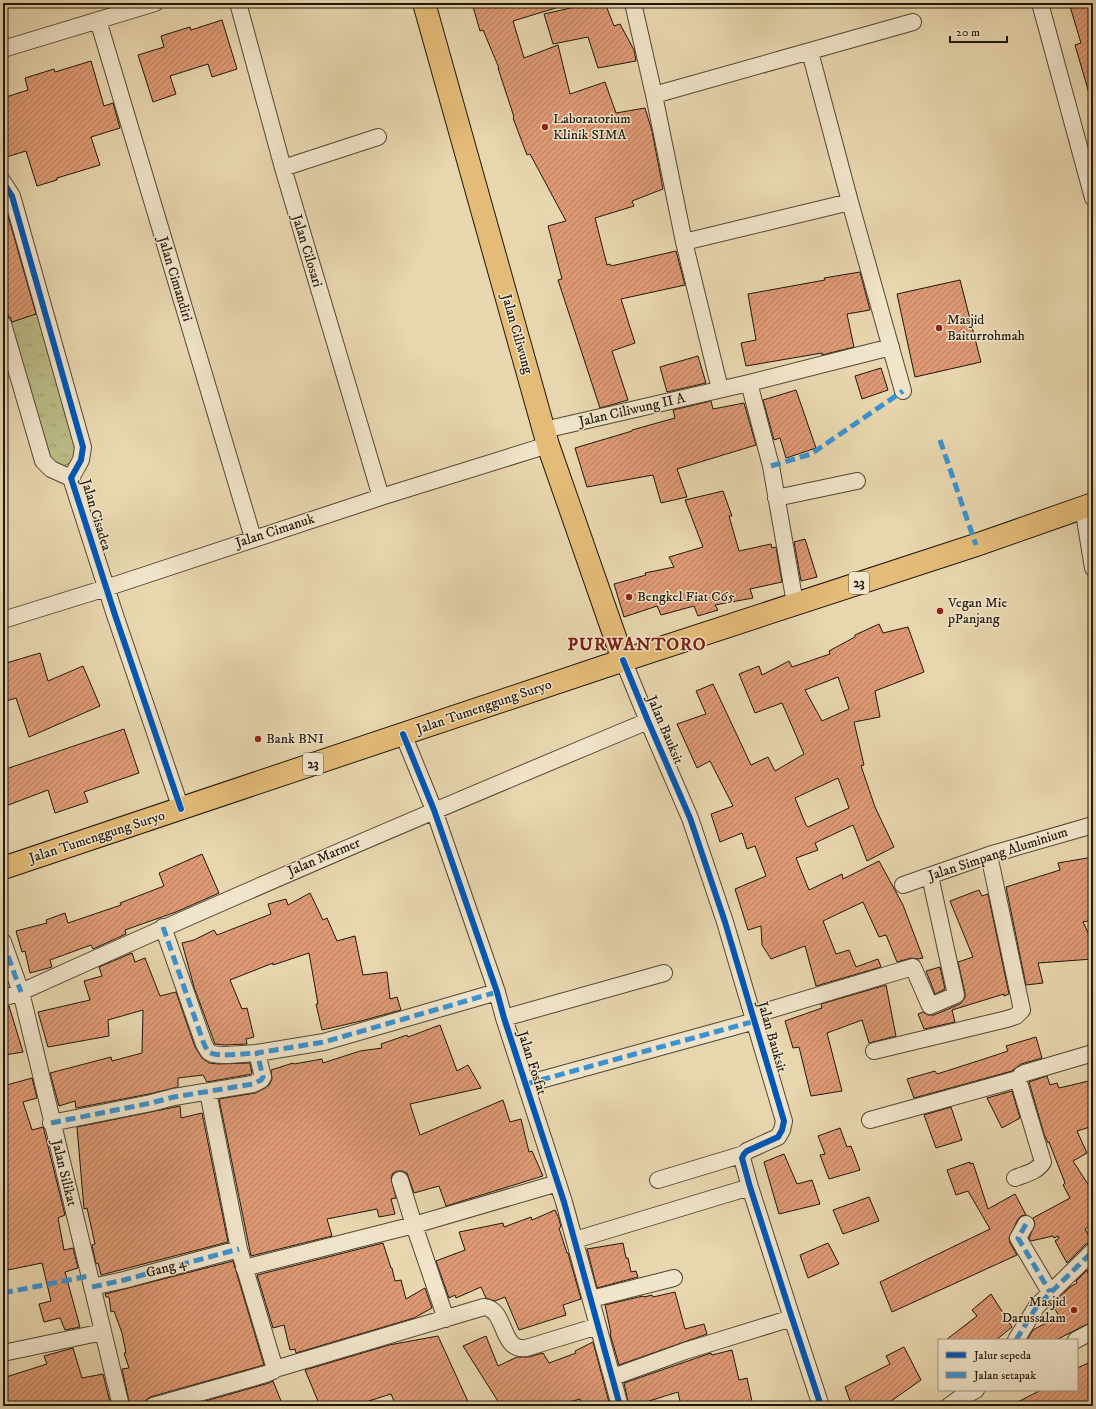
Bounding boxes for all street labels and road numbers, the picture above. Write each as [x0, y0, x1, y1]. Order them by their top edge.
street label: Jalan Cilosari [287, 211, 327, 290]
street label: Jalan Cimandiri [153, 233, 197, 324]
street label: Jalan Ciliwung [496, 290, 537, 376]
street label: Jalan Ciliwung II A [575, 389, 688, 431]
street label: Jalan Cisadea [76, 475, 115, 553]
street label: Jalan Cimanuk [231, 510, 317, 553]
road number: 23 [849, 572, 869, 594]
street label: Jalan Tumenggung Suryo [412, 675, 554, 739]
street label: Jalan Bauksit [642, 691, 688, 768]
road number: 23 [303, 753, 323, 775]
street label: Jalan Tumenggung Suryo [25, 806, 167, 868]
street label: Jalan Simpang Aluminium [924, 823, 1070, 886]
street label: Jalan Marmer [283, 833, 364, 881]
street label: Jalan Bauksit [753, 998, 791, 1075]
street label: Jalan Fosfat [513, 1027, 551, 1098]
street label: Jalan Silikat [47, 1136, 81, 1209]
street label: Gang 4 [144, 1253, 189, 1282]

